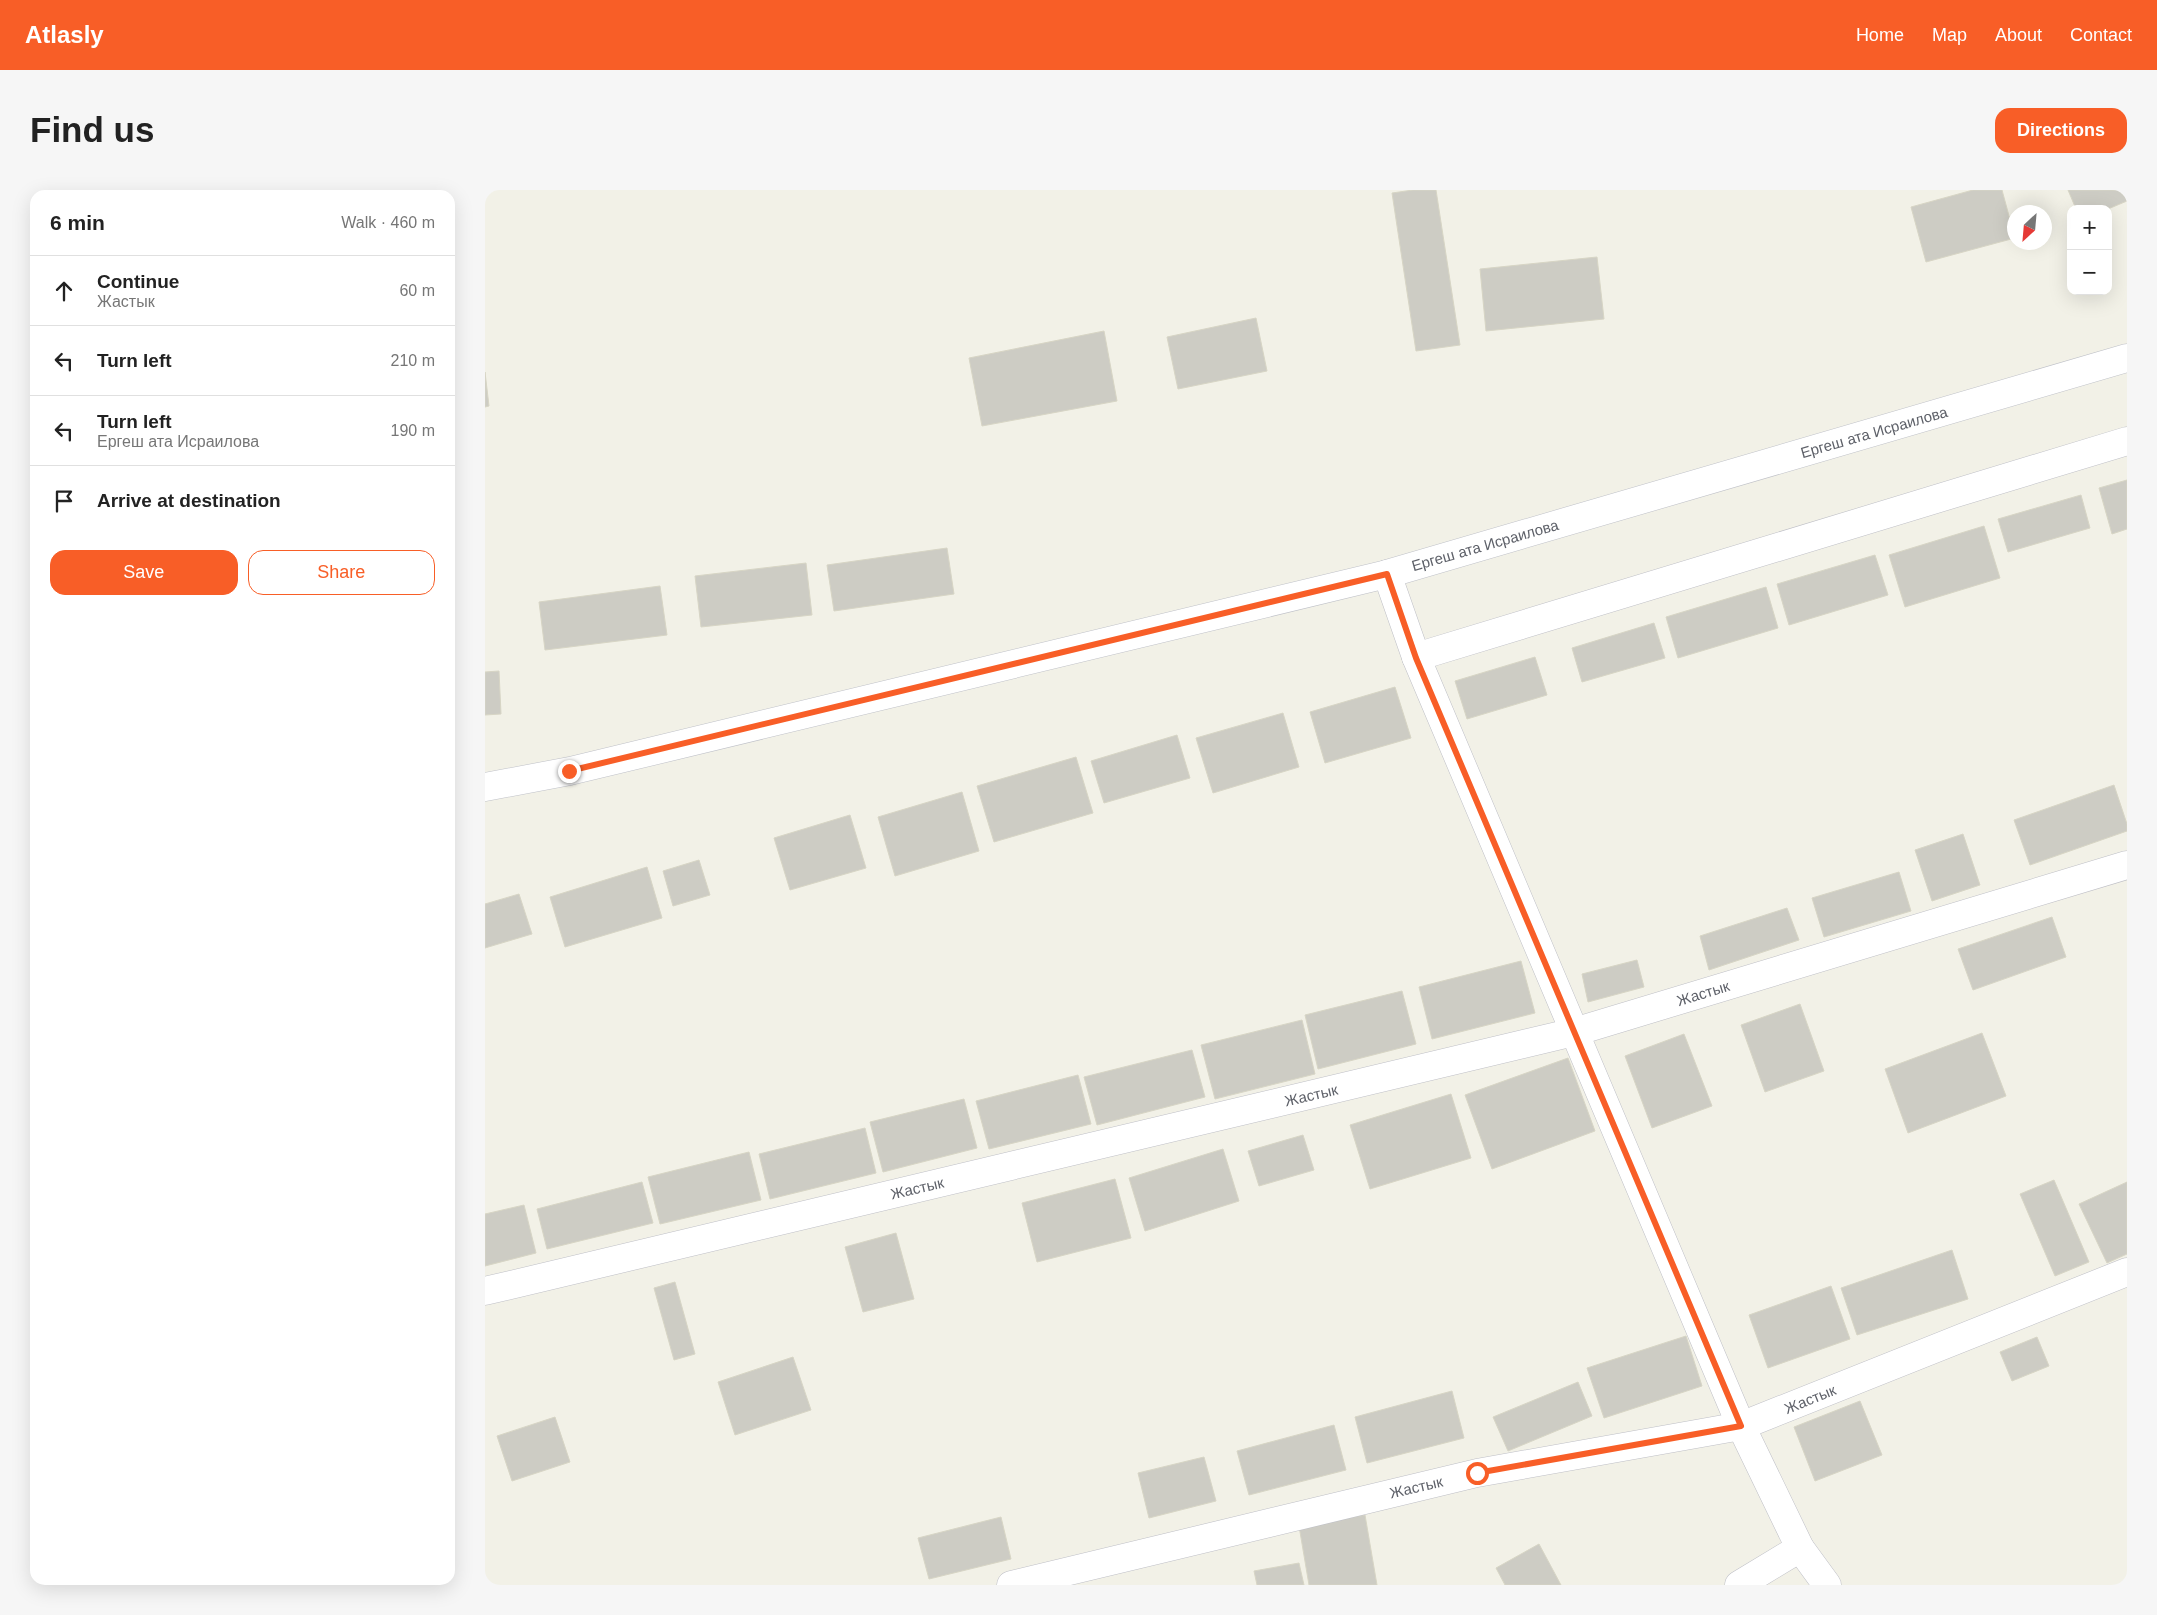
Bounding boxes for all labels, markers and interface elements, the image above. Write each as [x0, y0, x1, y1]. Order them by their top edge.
text: Atlasly [25, 21, 104, 48]
text: Home [1856, 25, 1904, 45]
text: Map [1932, 25, 1967, 45]
text: About [1995, 25, 2042, 45]
text: Contact [2070, 25, 2132, 45]
button: Directions [1995, 108, 2127, 153]
text: Find us [30, 110, 154, 149]
north arrow [2007, 205, 2052, 250]
map controls [2067, 205, 2112, 295]
button: + [2067, 205, 2112, 250]
text: 6 min [50, 211, 105, 234]
text: Walk · 460 m [341, 214, 435, 231]
button: − [2067, 250, 2112, 295]
text: Continue [97, 271, 179, 292]
icon: ahead [50, 277, 78, 305]
text: 60 m [399, 282, 435, 299]
text: Жастык [97, 293, 155, 310]
icon: left [50, 347, 78, 375]
text: Turn left [97, 350, 172, 371]
text: 210 m [391, 352, 435, 369]
street label: Ергеш ата Исраилова [1799, 403, 1950, 461]
text: Turn left [97, 411, 172, 432]
icon: left [50, 417, 78, 445]
text: 190 m [391, 422, 435, 439]
text: Ергеш ата Исраилова [97, 433, 259, 450]
icon: arrive [50, 487, 78, 515]
text: Arrive at destination [97, 490, 281, 511]
street label: Ергеш ата Исраилова [1410, 516, 1561, 574]
button: Save [50, 550, 238, 595]
button: Share [248, 550, 435, 595]
route end [558, 760, 581, 783]
street label: Жастык [1675, 977, 1732, 1009]
street label: Жастык [1283, 1081, 1340, 1109]
street label: Жастык [889, 1174, 946, 1202]
street label: Жастык [1782, 1381, 1839, 1417]
route start [1466, 1462, 1489, 1485]
street label: Жастык [1388, 1473, 1445, 1501]

